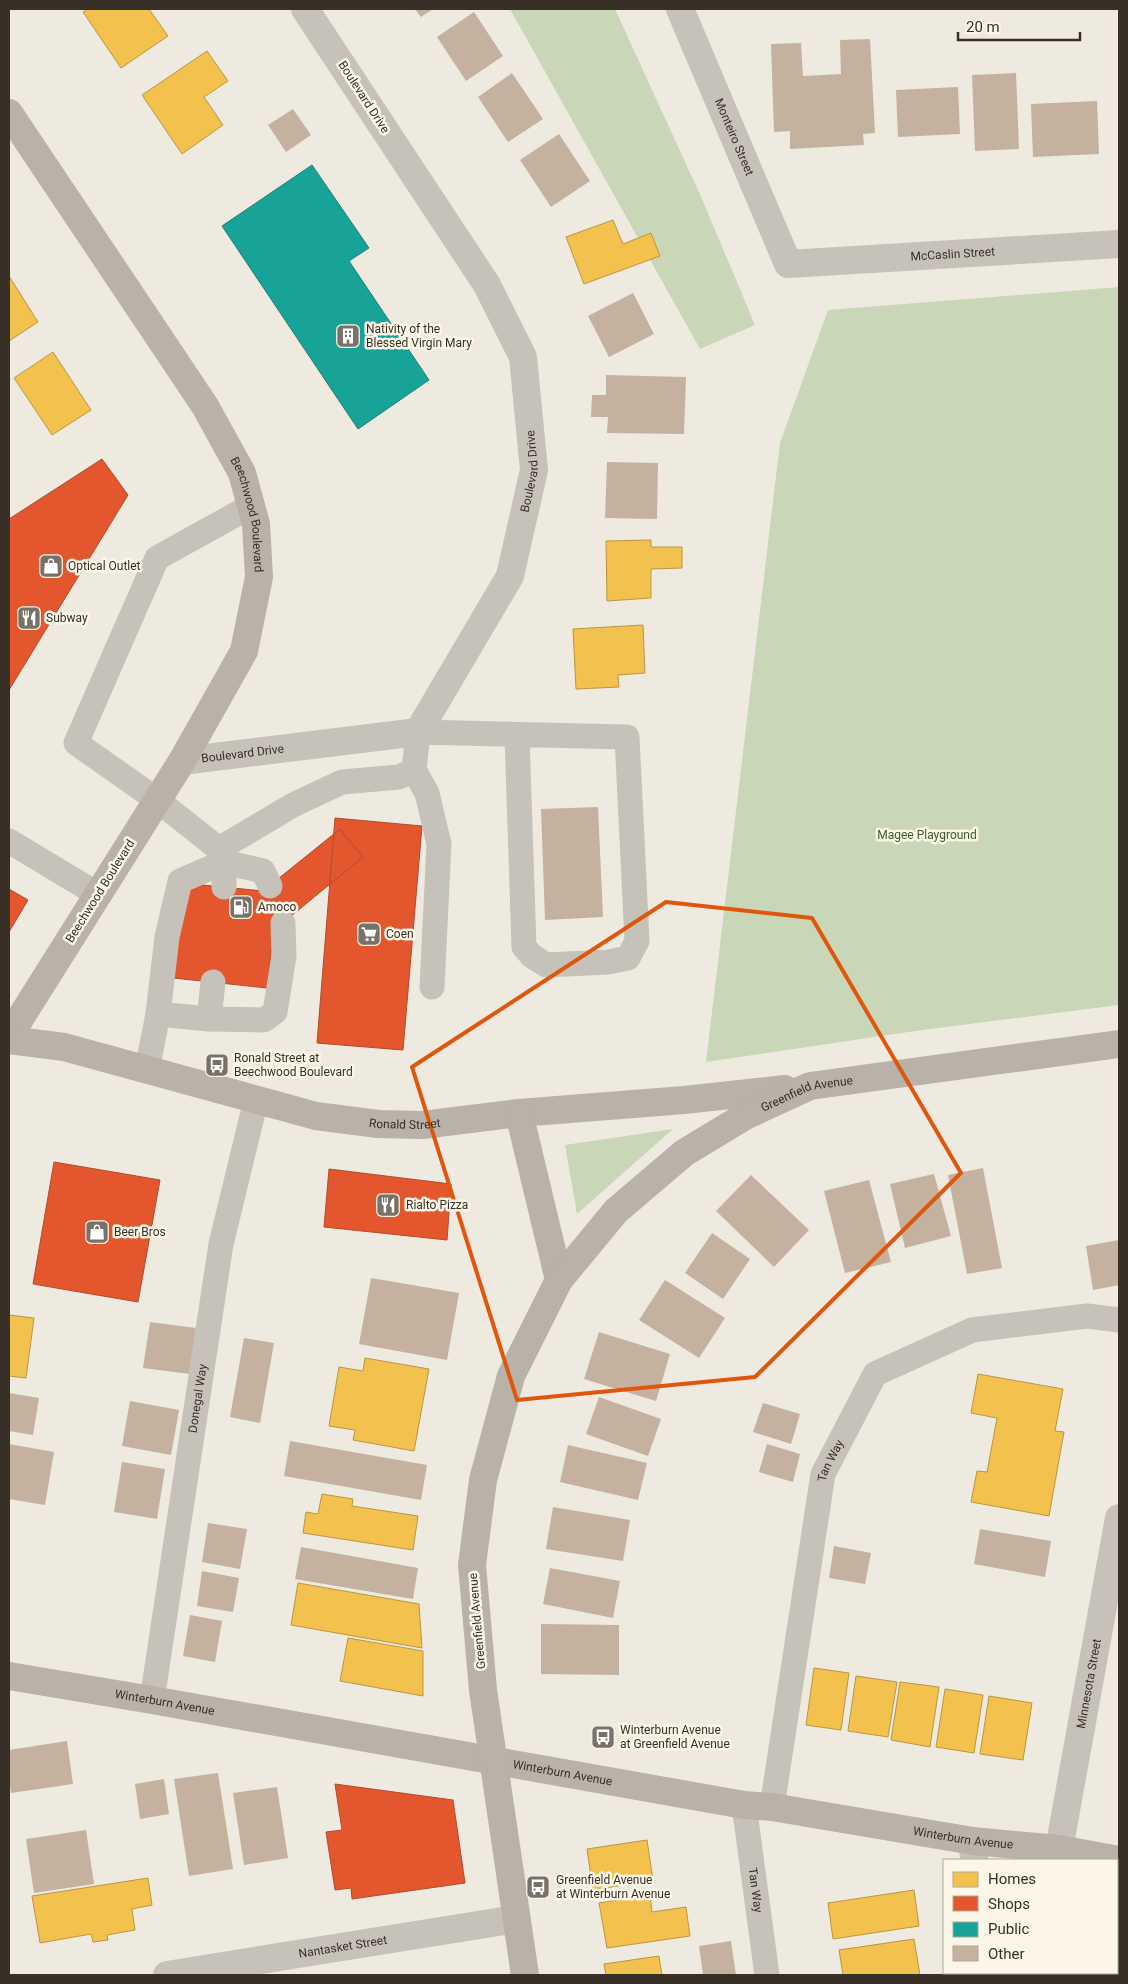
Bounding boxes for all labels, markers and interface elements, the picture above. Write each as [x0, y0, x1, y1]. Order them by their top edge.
scale bar [958, 10, 1080, 42]
text: 20 m [966, 18, 1000, 36]
street label: Boulevard Drive [336, 58, 392, 136]
street label: Monteiro Street [712, 96, 757, 178]
street label: McCaslin Street [910, 245, 995, 264]
place label: Nativity of the Blessed Virgin Mary [366, 322, 472, 350]
building icon: Nativity of the Blessed Virgin Mary [335, 323, 361, 349]
street label: Boulevard Drive [518, 429, 541, 514]
street label: Beechwood Boulevard [227, 454, 266, 573]
shop icon: Optical Outlet [38, 553, 64, 579]
place label: Optical Outlet [68, 559, 141, 573]
restaurant icon: Subway [16, 605, 42, 631]
place label: Subway [46, 611, 88, 625]
street label: Boulevard Drive [200, 742, 285, 766]
park label: Magee Playground [877, 828, 977, 842]
street label: Beechwood Boulevard [63, 837, 137, 945]
fuel station icon: Amoco [228, 894, 254, 920]
place label: Amoco [258, 900, 296, 914]
supermarket icon: Coen [356, 921, 382, 947]
place label: Coen [386, 927, 414, 941]
place label: Ronald Street at Beechwood Boulevard [234, 1051, 353, 1079]
bus stop icon: Ronald Street at Beechwood Boulevard [204, 1052, 230, 1078]
street label: Greenfield Avenue [759, 1073, 854, 1115]
street label: Ronald Street [368, 1116, 441, 1132]
restaurant icon: Rialto Pizza [375, 1192, 401, 1218]
place label: Rialto Pizza [406, 1198, 468, 1212]
shop icon: Beer Bros [84, 1219, 110, 1245]
place label: Beer Bros [114, 1225, 166, 1239]
street label: Donegal Way [186, 1363, 210, 1434]
street label: Tan Way [815, 1437, 847, 1482]
street label: Greenfield Avenue [466, 1572, 488, 1670]
street label: Minnesota Street [1074, 1637, 1104, 1730]
street label: Winterburn Avenue [114, 1687, 216, 1718]
place label: Winterburn Avenue at Greenfield Avenue [620, 1723, 730, 1751]
bus stop icon: Winterburn Avenue at Greenfield Avenue [590, 1724, 616, 1750]
street label: Winterburn Avenue [512, 1757, 614, 1789]
street label: Winterburn Avenue [912, 1824, 1014, 1852]
legend [943, 1859, 1118, 1974]
street label: Tan Way [746, 1867, 766, 1914]
text: Homes [988, 1870, 1036, 1888]
place label: Greenfield Avenue at Winterburn Avenue [556, 1873, 670, 1901]
bus stop icon: Greenfield Avenue at Winterburn Avenue [525, 1874, 551, 1900]
text: Shops [988, 1895, 1030, 1913]
text: Public [988, 1920, 1029, 1938]
street label: Nantasket Street [298, 1933, 388, 1961]
text: Other [988, 1945, 1025, 1963]

